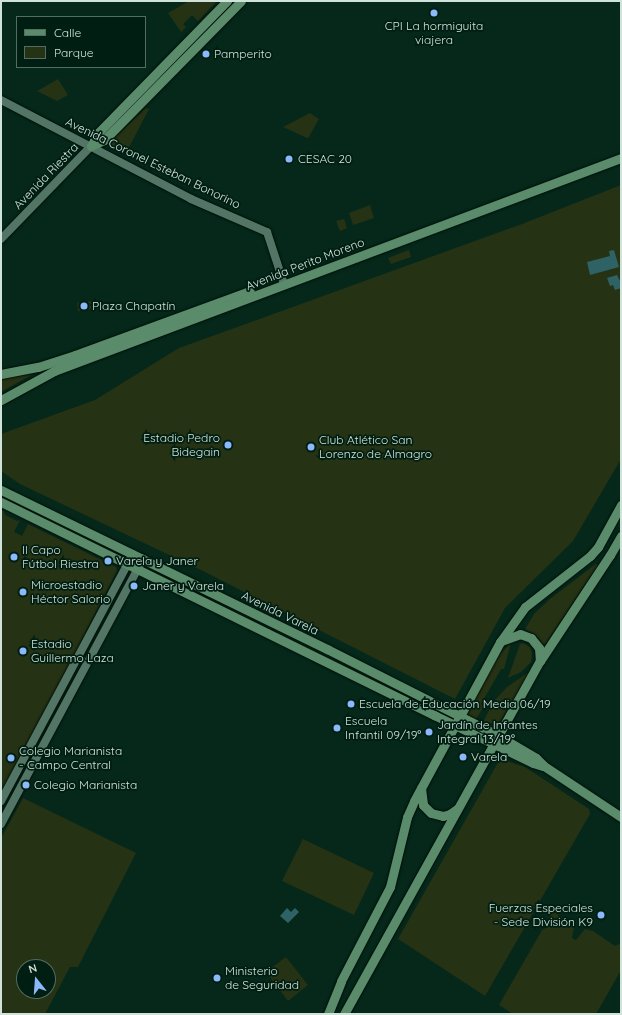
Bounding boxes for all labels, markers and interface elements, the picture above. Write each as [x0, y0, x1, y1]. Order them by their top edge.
marker: CPI La hormiguita viajera [429, 8, 439, 18]
legend [16, 16, 146, 68]
place label: CPI La hormiguita viajera [385, 19, 483, 47]
text: Calle [54, 25, 81, 40]
text: Parque [54, 45, 94, 60]
place label: Pamperito [214, 47, 272, 61]
marker: Pamperito [201, 49, 211, 59]
street label: Avenida Coronel Esteban Bonorino [63, 114, 243, 212]
street label: Avenida Riestra [11, 140, 81, 212]
place label: CESAC 20 [298, 152, 352, 166]
marker: CESAC 20 [283, 153, 295, 165]
street label: Avenida Perito Moreno [244, 235, 366, 293]
place label: Plaza Chapatín [92, 299, 176, 313]
marker: Plaza Chapatín [79, 301, 89, 311]
place label: Estadio Pedro Bidegain [143, 431, 220, 459]
place label: Club Atlético San Lorenzo de Almagro [319, 433, 432, 461]
marker: Estadio Pedro Bidegain [223, 440, 233, 450]
marker: Club Atlético San Lorenzo de Almagro [306, 442, 316, 452]
place label: Il Capo Fútbol Riestra [22, 543, 99, 571]
marker: Il Capo Fútbol Riestra [9, 552, 19, 562]
place label: Varela y Janer [116, 554, 198, 568]
marker: Varela y Janer [103, 556, 113, 566]
place label: Microestadio Héctor Salorio [31, 578, 110, 606]
place label: Janer y Varela [142, 579, 224, 593]
marker: Janer y Varela [129, 581, 139, 591]
marker: Microestadio Héctor Salorio [18, 587, 28, 597]
street label: Avenida Varela [239, 588, 321, 638]
place label: Estadio Guillermo Laza [31, 637, 114, 665]
marker: Estadio Guillermo Laza [18, 646, 28, 656]
place label: Escuela de Educación Media 06/19 [359, 697, 551, 711]
marker: Escuela de Educación Media 06/19 [346, 699, 356, 709]
place label: Escuela Infantil 09/19° [345, 714, 421, 742]
place label: Jardín de Infantes Integral 13/19° [437, 718, 538, 746]
marker: Escuela Infantil 09/19° [332, 723, 342, 733]
marker: Jardín de Infantes Integral 13/19° [424, 727, 434, 737]
place label: Colegio Marianista - Campo Central [19, 744, 122, 772]
place label: Varela [471, 750, 507, 764]
marker: Varela [458, 752, 468, 762]
marker: Colegio Marianista - Campo Central [6, 753, 16, 763]
place label: Colegio Marianista [34, 778, 137, 792]
marker: Colegio Marianista [21, 780, 31, 790]
place label: Fuerzas Especiales - Sede División K9 [489, 901, 593, 929]
marker: Fuerzas Especiales - Sede División K9 [596, 910, 606, 920]
north arrow [16, 959, 56, 999]
text: N [27, 961, 39, 976]
place label: Ministerio de Seguridad [225, 964, 299, 992]
marker: Ministerio de Seguridad [212, 973, 222, 983]

